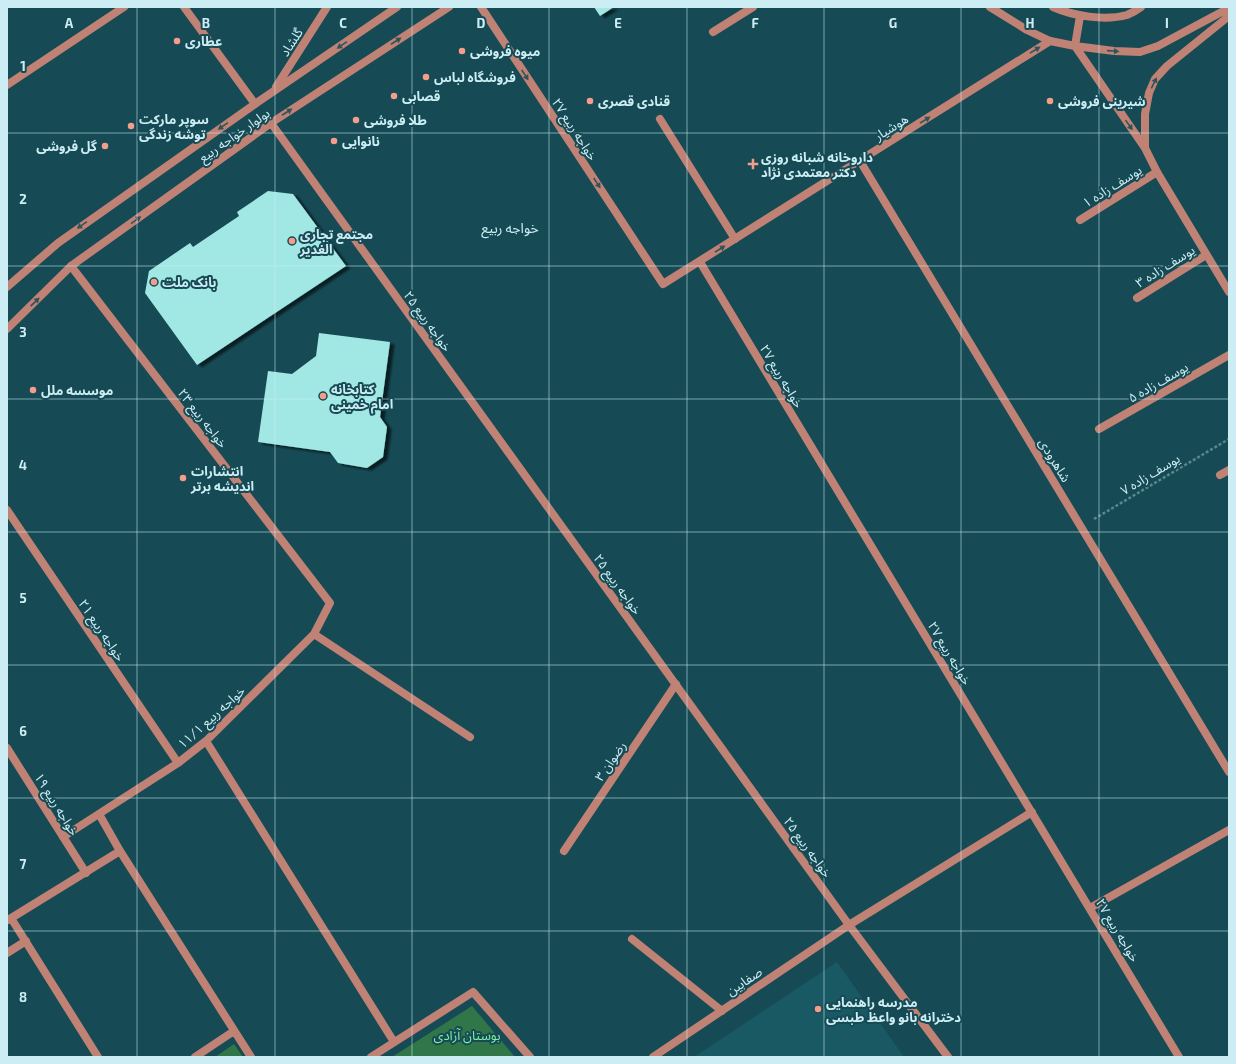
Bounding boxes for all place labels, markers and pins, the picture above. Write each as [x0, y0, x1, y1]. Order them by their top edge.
place label: عطاری [185, 33, 222, 49]
marker: عطاری [172, 36, 182, 46]
place label: میوه فروشی [470, 43, 540, 59]
marker: میوه فروشی [457, 46, 467, 56]
place label: فروشگاه لباس [434, 69, 516, 85]
marker: فروشگاه لباس [421, 72, 431, 82]
place label: قصابی [402, 88, 441, 104]
marker: قصابی [389, 91, 399, 101]
place label: قنادی قصری [598, 93, 670, 109]
place label: شیرینی فروشی [1058, 93, 1146, 109]
marker: قنادی قصری [585, 96, 595, 106]
marker: شیرینی فروشی [1045, 96, 1055, 106]
place label: سوپر مارکت توشه زندگی [139, 111, 209, 142]
place label: طلا فروشی [364, 112, 427, 128]
marker: طلا فروشی [351, 115, 361, 125]
marker: سوپر مارکت توشه زندگی [126, 121, 136, 131]
place label: نانوایی [342, 133, 380, 149]
marker: نانوایی [329, 136, 339, 146]
place label: گل فروشی [36, 138, 97, 154]
marker: گل فروشی [100, 141, 110, 151]
place label: داروخانه شبانه روزی دکتر معتمدی نژاد [761, 149, 873, 180]
marker: داروخانه شبانه روزی دکتر معتمدی نژاد [748, 159, 758, 169]
place label: مجتمع تجاری الغدیر [299, 226, 373, 257]
marker: مجتمع تجاری الغدیر [287, 236, 297, 246]
place label: بانک ملت [162, 274, 216, 290]
marker: بانک ملت [149, 277, 159, 287]
place label: کتابخانه امام خمینی [331, 381, 393, 414]
place label: موسسه ملل [41, 382, 113, 398]
marker: موسسه ملل [28, 385, 38, 395]
marker: کتابخانه امام خمینی [318, 391, 328, 401]
place label: انتشارات اندیشه برتر [190, 463, 254, 494]
marker: انتشارات اندیشه برتر [178, 473, 188, 483]
place label: مدرسه راهنمایی دخترانه بانو واعظ طبسی [826, 994, 961, 1025]
marker: مدرسه راهنمایی دخترانه بانو واعظ طبسی [813, 1004, 823, 1014]

